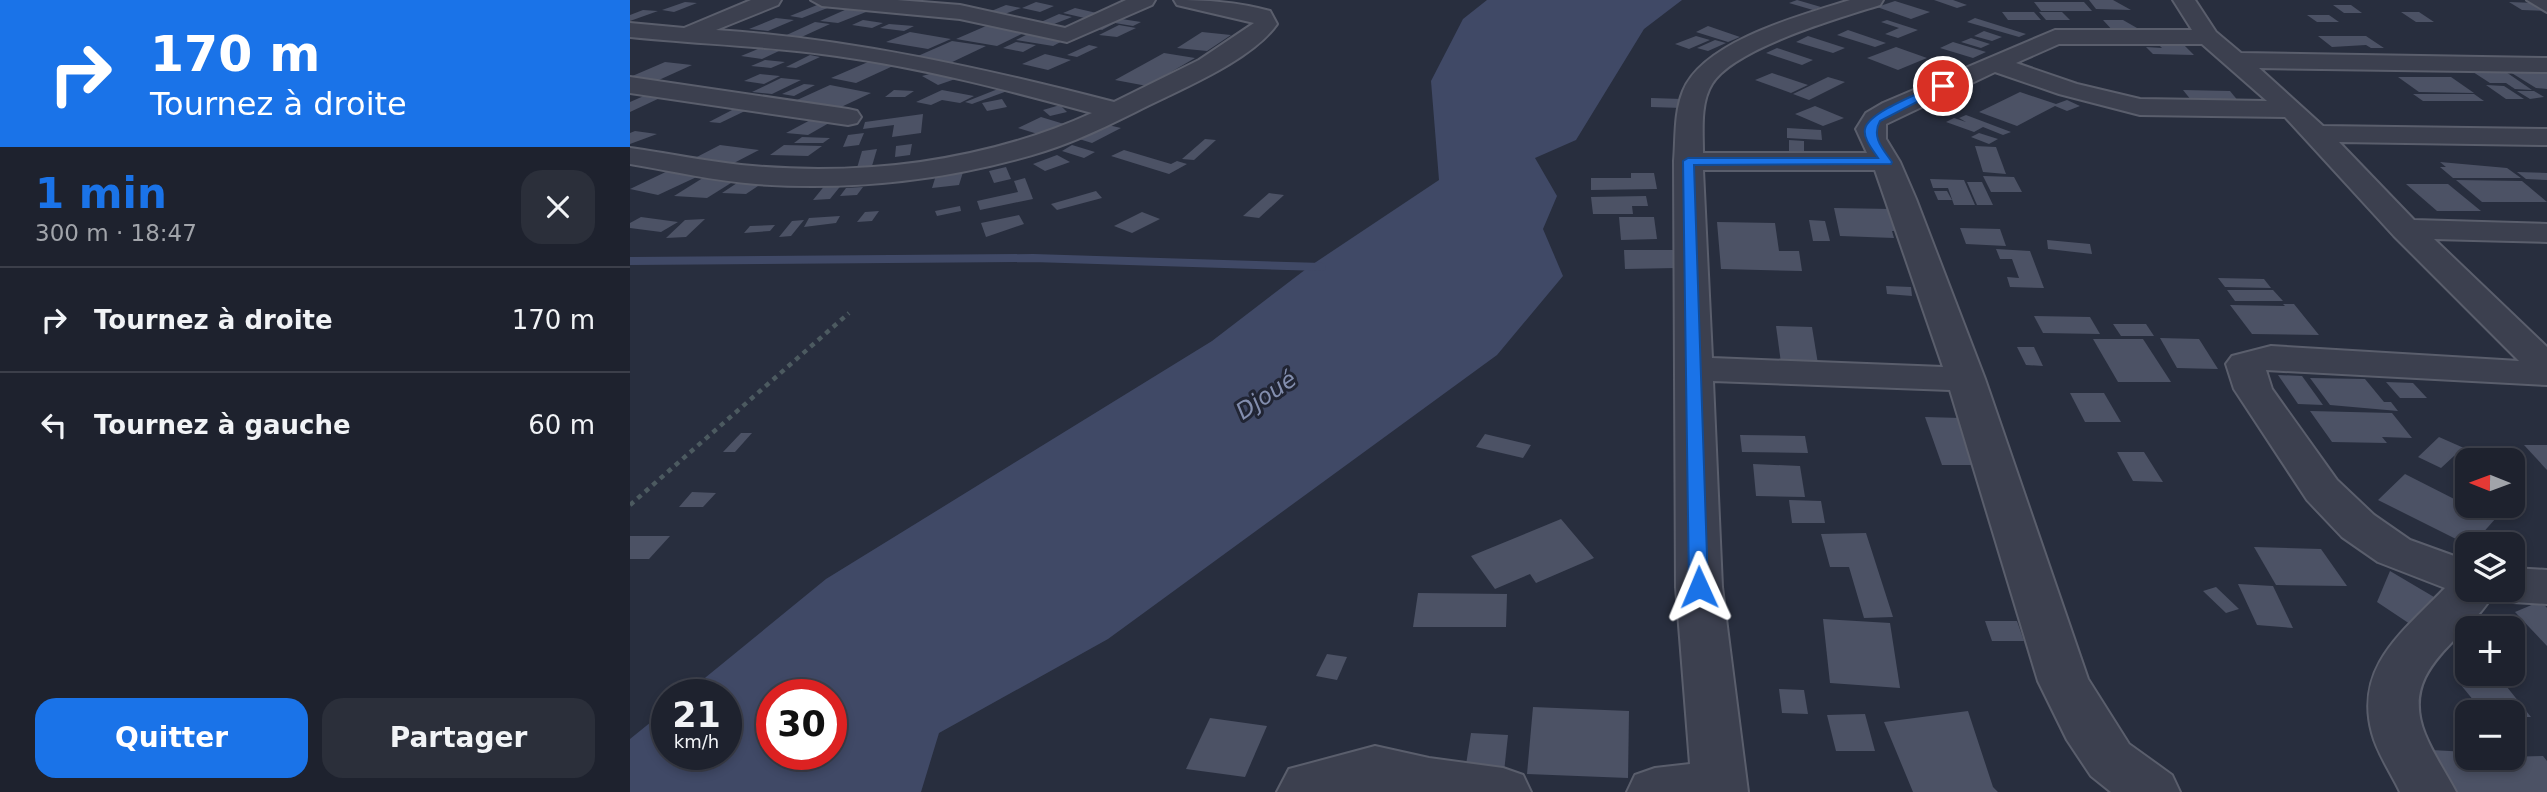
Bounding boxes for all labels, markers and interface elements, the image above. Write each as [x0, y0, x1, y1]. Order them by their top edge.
text: 170 m [150, 26, 320, 83]
icon: right [35, 28, 126, 119]
pin [1913, 56, 1973, 116]
icon: arrive [1924, 67, 1962, 105]
text: Tournez à droite [150, 85, 407, 123]
text: 1 min [35, 169, 167, 218]
button: close [521, 170, 595, 244]
text: 300 m · 18:47 [35, 220, 197, 246]
icon: right [35, 301, 73, 339]
text: Tournez à droite [94, 305, 333, 335]
text: 170 m [512, 305, 595, 335]
water label: Djoué [1231, 366, 1301, 424]
icon: left [35, 406, 73, 444]
text: Tournez à gauche [94, 410, 351, 440]
text: 60 m [528, 410, 595, 440]
north arrow [2455, 448, 2525, 518]
map controls [2455, 448, 2525, 770]
button: layers [2455, 532, 2525, 602]
position arrow [1662, 550, 1736, 624]
button: + [2455, 616, 2525, 686]
speed limit sign: 30 [756, 679, 847, 770]
text: 21 [672, 695, 721, 735]
button: Quitter [35, 698, 308, 778]
button: Partager [322, 698, 595, 778]
button: − [2455, 700, 2525, 770]
text: km/h [674, 731, 719, 752]

